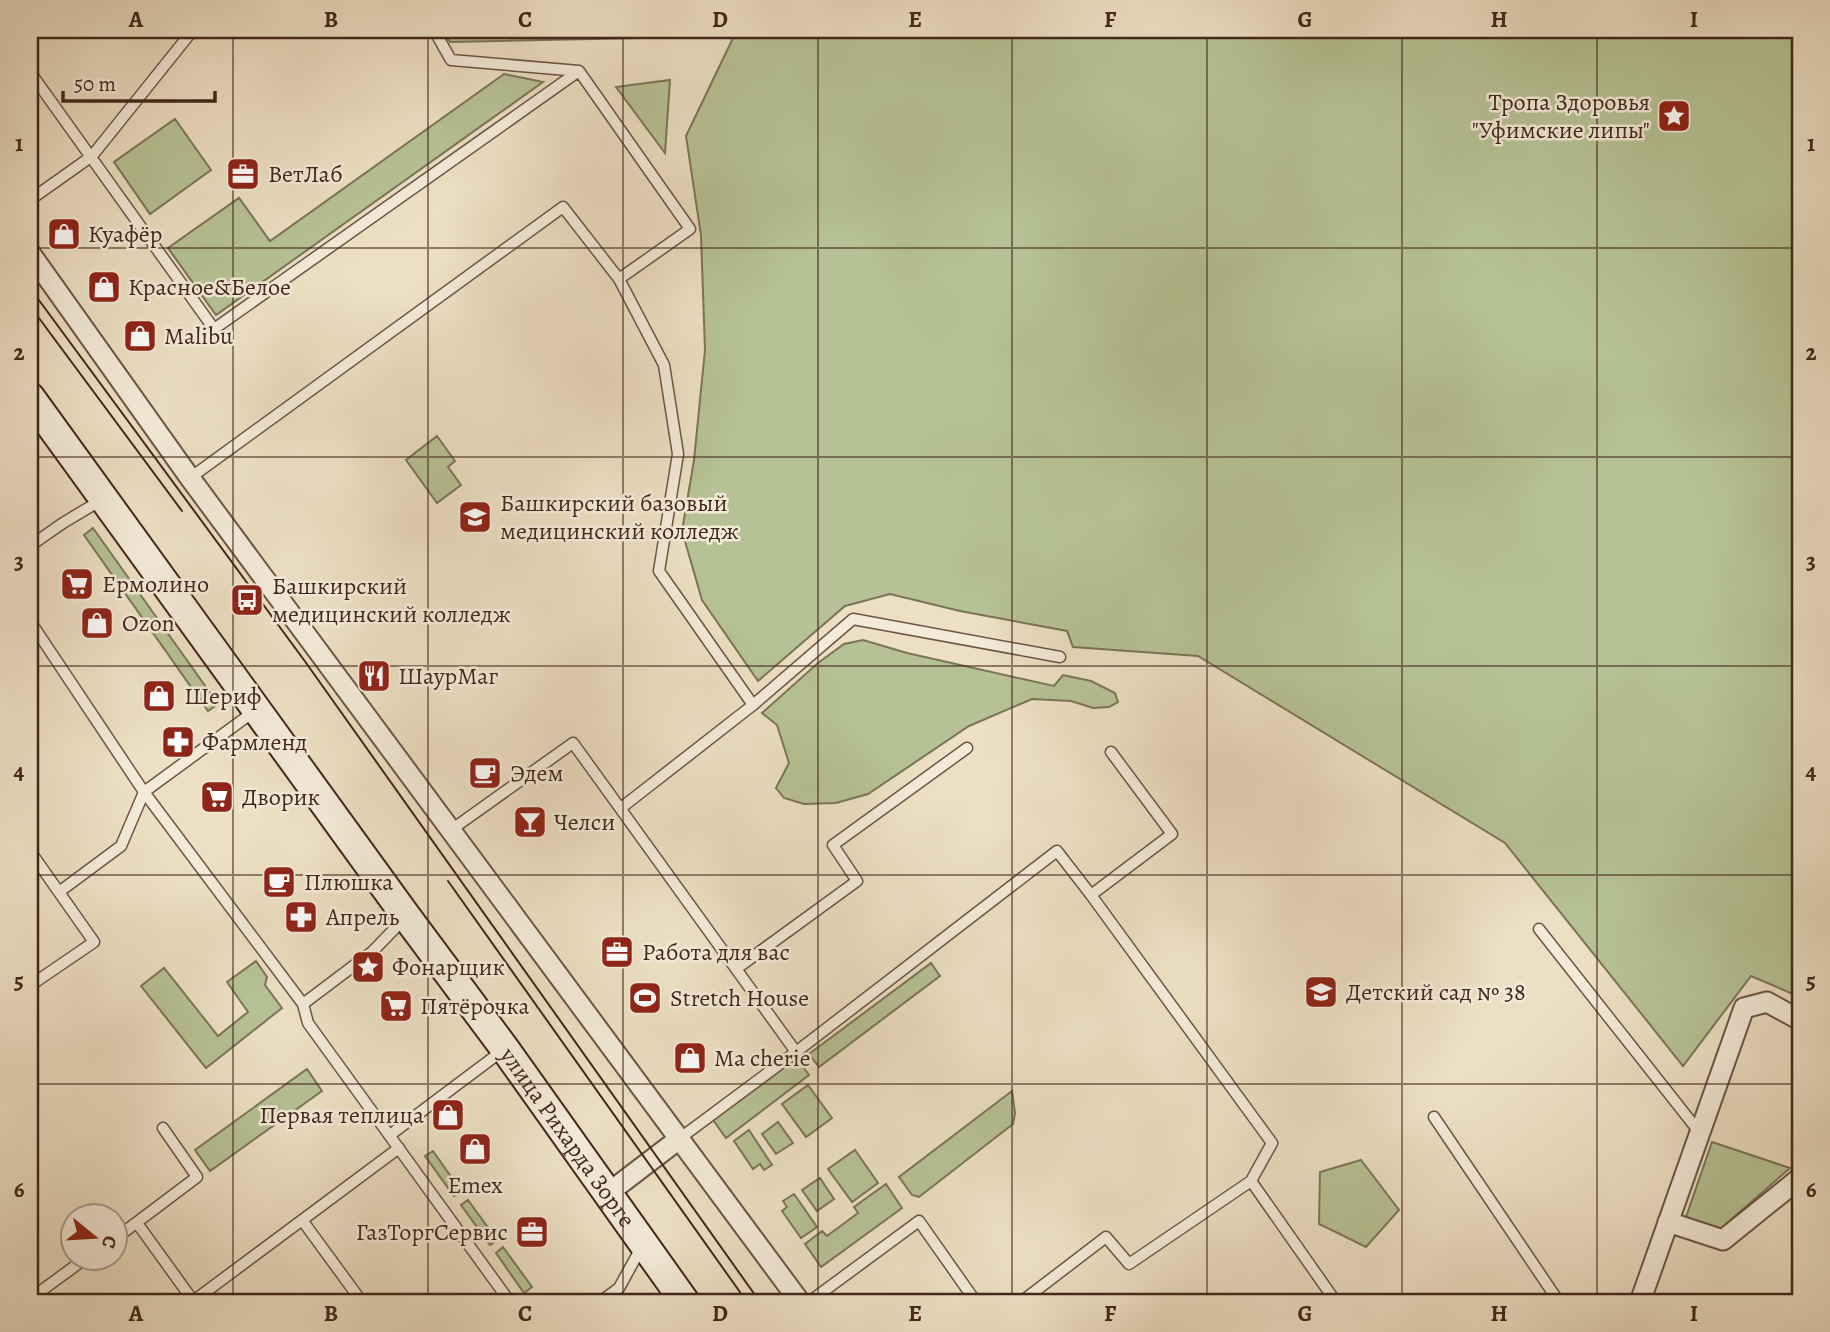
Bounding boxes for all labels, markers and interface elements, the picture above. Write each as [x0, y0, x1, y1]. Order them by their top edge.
text: A [128, 4, 144, 35]
text: B [324, 4, 338, 35]
text: C [518, 4, 532, 35]
text: D [712, 4, 728, 35]
text: E [908, 4, 922, 35]
text: F [1104, 4, 1117, 35]
text: G [1297, 4, 1313, 35]
text: H [1490, 4, 1508, 35]
text: I [1690, 4, 1698, 35]
scale bar [63, 60, 215, 104]
text: 50 m [74, 70, 116, 98]
place label: Тропа Здоровья "Уфимские липы" [1472, 86, 1650, 146]
place icon: Тропа Здоровья "Уфимские липы" [1655, 97, 1693, 135]
text: 1 [15, 128, 23, 159]
text: 1 [1807, 128, 1815, 159]
office icon: ВетЛаб [224, 155, 262, 193]
place label: ВетЛаб [268, 158, 343, 190]
shop icon: Куафёр [45, 215, 83, 253]
place label: Куафёр [88, 218, 162, 250]
shop icon: Красное&Белое [85, 268, 123, 306]
place label: Красное&Белое [128, 271, 291, 303]
shop icon: Malibu [121, 317, 159, 355]
place label: Malibu [164, 320, 233, 352]
text: 2 [13, 337, 25, 368]
text: 2 [1805, 337, 1817, 368]
place label: Башкирский базовый медицинский колледж [500, 487, 739, 547]
school or university icon: Башкирский базовый медицинский колледж [456, 498, 494, 536]
text: 3 [14, 546, 24, 577]
text: 3 [1806, 546, 1816, 577]
supermarket icon: Ермолино [58, 565, 96, 603]
place label: Ермолино [102, 568, 209, 600]
place label: Башкирский медицинский колледж [272, 570, 511, 630]
bus stop icon: Башкирский медицинский колледж [228, 581, 266, 619]
shop icon: Ozon [78, 604, 116, 642]
place label: Ozon [122, 607, 175, 639]
restaurant icon: ШаурМаг [355, 657, 393, 695]
place label: ШаурМаг [398, 660, 498, 692]
shop icon: Шериф [140, 677, 178, 715]
place label: Шериф [184, 680, 261, 712]
pharmacy icon: Фармленд [159, 723, 197, 761]
place label: Фармленд [202, 726, 307, 758]
cafe icon: Эдем [466, 754, 504, 792]
text: 4 [14, 756, 25, 787]
text: 4 [1806, 756, 1817, 787]
place label: Эдем [510, 757, 564, 789]
supermarket icon: Дворик [198, 778, 236, 816]
place label: Дворик [242, 781, 320, 813]
bar icon: Челси [511, 803, 549, 841]
place label: Челси [554, 806, 615, 838]
cafe icon: Плюшка [260, 863, 298, 901]
place label: Плюшка [304, 866, 393, 898]
pharmacy icon: Апрель [282, 898, 320, 936]
place label: Апрель [325, 901, 400, 933]
office icon: Работа для вас [598, 933, 636, 971]
place label: Работа для вас [642, 936, 790, 968]
place icon: Фонарщик [349, 948, 387, 986]
place label: Фонарщик [392, 951, 505, 983]
text: 5 [14, 965, 24, 996]
text: 5 [1806, 965, 1816, 996]
school or university icon: Детский сад № 38 [1302, 973, 1340, 1011]
place label: Детский сад № 38 [1346, 976, 1526, 1008]
sports icon: Stretch House [626, 979, 664, 1017]
place label: Stretch House [670, 982, 809, 1014]
supermarket icon: Пятёрочка [377, 987, 415, 1025]
place label: Пятёрочка [420, 990, 530, 1022]
shop icon: Ma cherie [671, 1039, 709, 1077]
street label: улица Рихарда Зорге [492, 1040, 643, 1234]
place label: Ma cherie [714, 1042, 810, 1074]
shop icon: Первая теплица [429, 1096, 467, 1134]
place label: Первая теплица [259, 1099, 424, 1131]
shop icon: Emex [456, 1130, 494, 1168]
place label: Emex [447, 1169, 503, 1201]
text: 6 [14, 1174, 25, 1205]
text: 6 [1806, 1174, 1817, 1205]
north arrow [60, 1202, 130, 1272]
office icon: ГазТоргСервис [513, 1213, 551, 1251]
place label: ГазТоргСервис [356, 1216, 508, 1248]
text: С [95, 1232, 123, 1252]
text: A [128, 1298, 144, 1329]
text: B [324, 1298, 338, 1329]
text: C [518, 1298, 532, 1329]
text: D [712, 1298, 728, 1329]
text: E [908, 1298, 922, 1329]
text: F [1104, 1298, 1117, 1329]
text: G [1297, 1298, 1313, 1329]
text: H [1490, 1298, 1508, 1329]
text: I [1690, 1298, 1698, 1329]

